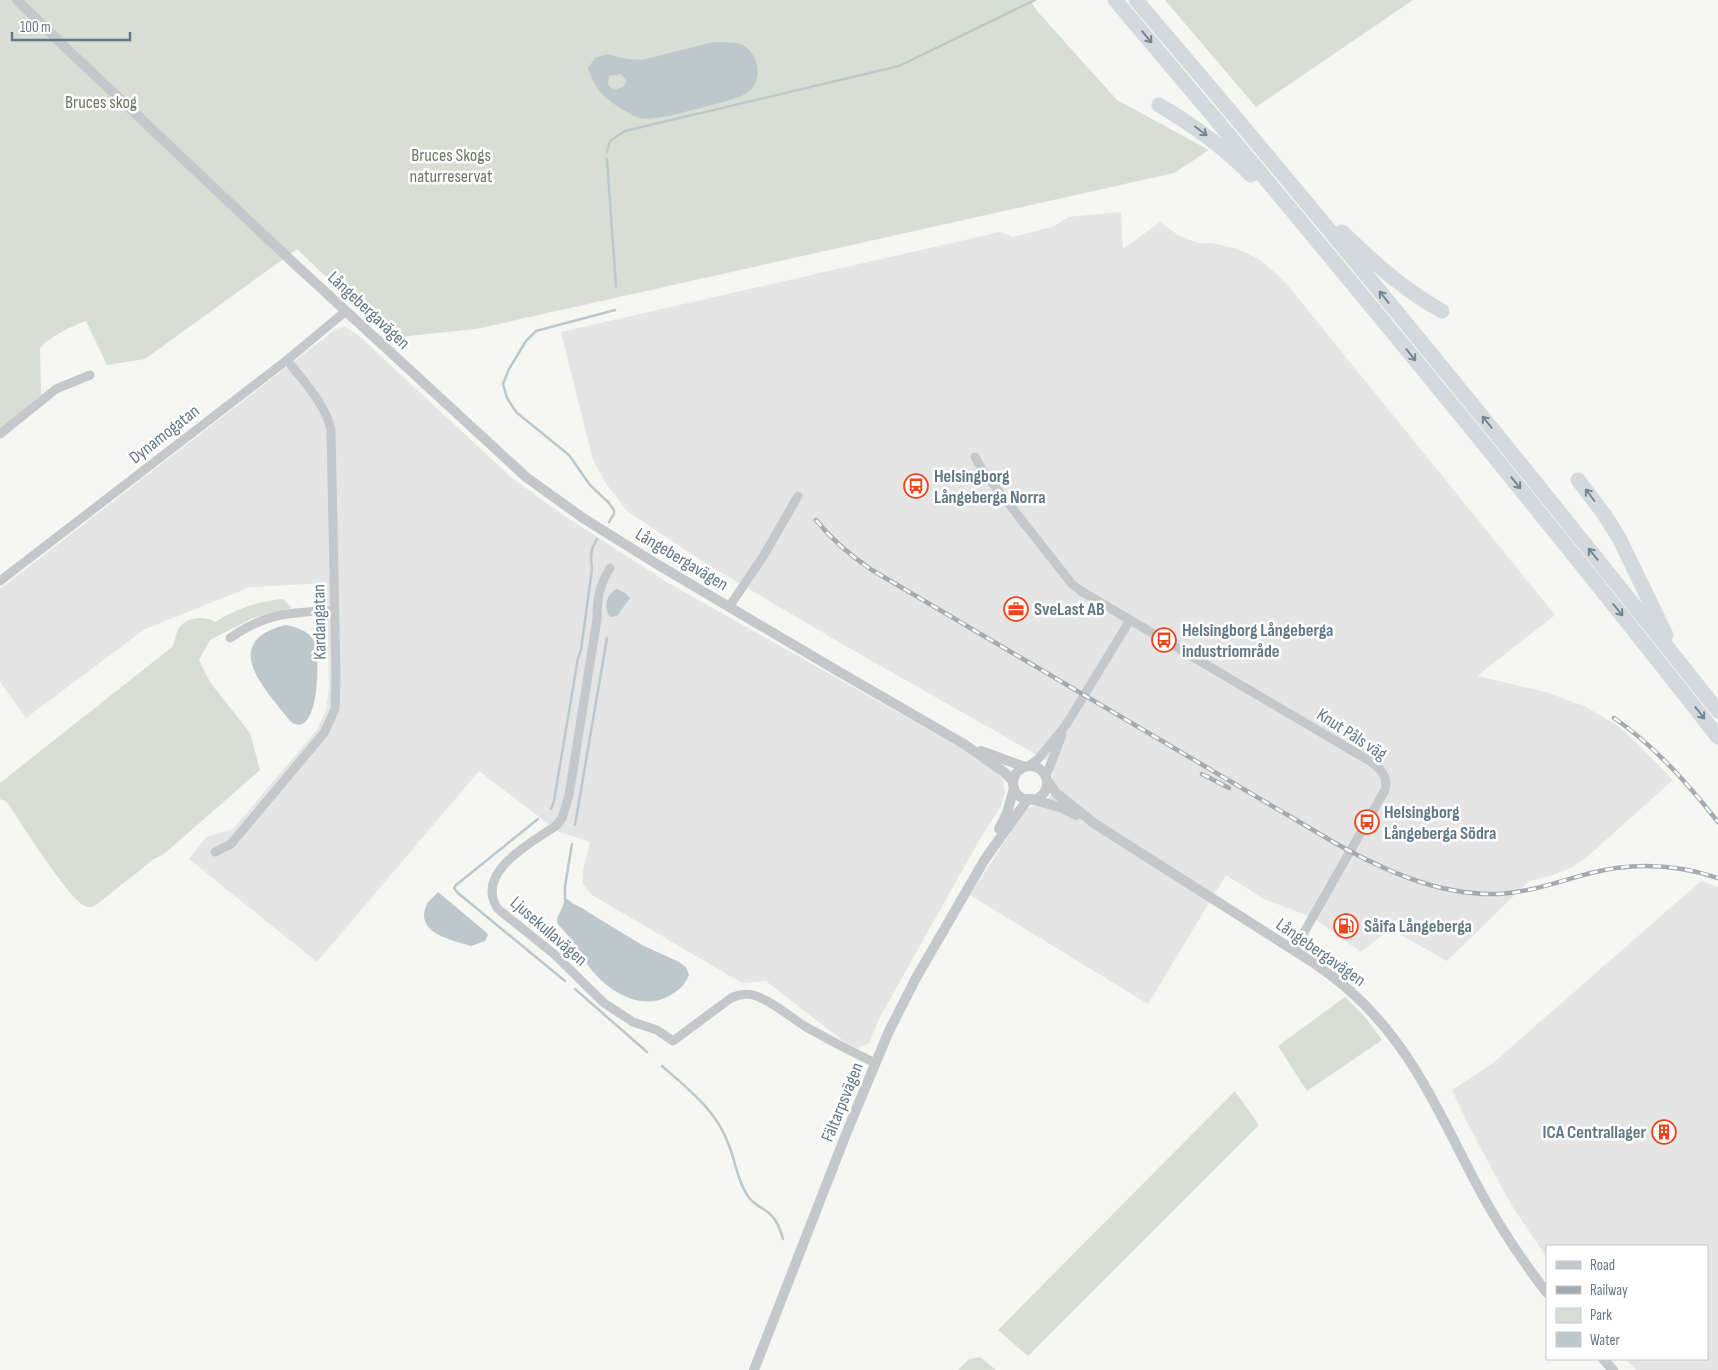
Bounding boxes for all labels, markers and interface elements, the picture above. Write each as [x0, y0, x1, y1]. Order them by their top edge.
scale bar [12, 10, 130, 42]
text: 100 m [20, 18, 51, 37]
one-way arrow [1141, 30, 1152, 43]
park label: Bruces skog [65, 92, 137, 113]
one-way arrow [1194, 125, 1207, 136]
park label: Bruces Skogs naturreservat [409, 145, 493, 187]
street label: Långebergavägen [323, 267, 414, 354]
one-way arrow [1378, 290, 1390, 303]
one-way arrow [1406, 348, 1417, 361]
street label: Dynamogatan [125, 400, 204, 468]
one-way arrow [1481, 416, 1492, 429]
place label: Helsingborg Långeberga Norra [934, 466, 1046, 508]
bus stop icon: Helsingborg Långeberga Norra [903, 473, 929, 499]
one-way arrow [1510, 476, 1521, 489]
one-way arrow [1584, 489, 1595, 502]
street label: Långebergavägen [632, 524, 732, 595]
one-way arrow [1588, 548, 1599, 561]
street label: Kardangatan [308, 584, 331, 660]
office icon: SveLast AB [1003, 596, 1029, 622]
place label: SveLast AB [1034, 599, 1105, 620]
one-way arrow [1612, 603, 1623, 616]
place label: Helsingborg Långeberga industriområde [1182, 620, 1333, 662]
bus stop icon: Helsingborg Långeberga industriområde [1151, 627, 1177, 653]
street label: Knut Påls väg [1313, 704, 1391, 765]
one-way arrow [1694, 707, 1705, 720]
place label: Helsingborg Långeberga Södra [1384, 802, 1496, 844]
bus stop icon: Helsingborg Långeberga Södra [1354, 809, 1380, 835]
street label: Ljusekullavägen [506, 892, 591, 970]
fuel station icon: Såifa Långeberga [1333, 913, 1359, 939]
street label: Långebergavägen [1272, 914, 1370, 991]
place label: Såifa Långeberga [1364, 916, 1472, 937]
street label: Fältarpsvägen [817, 1059, 868, 1145]
building icon: ICA Centrallager [1651, 1119, 1677, 1145]
place label: ICA Centrallager [1543, 1122, 1646, 1143]
legend [1546, 1245, 1708, 1360]
text: Road [1590, 1256, 1615, 1275]
text: Railway [1590, 1281, 1628, 1300]
text: Park [1590, 1306, 1612, 1325]
text: Water [1590, 1331, 1621, 1350]

